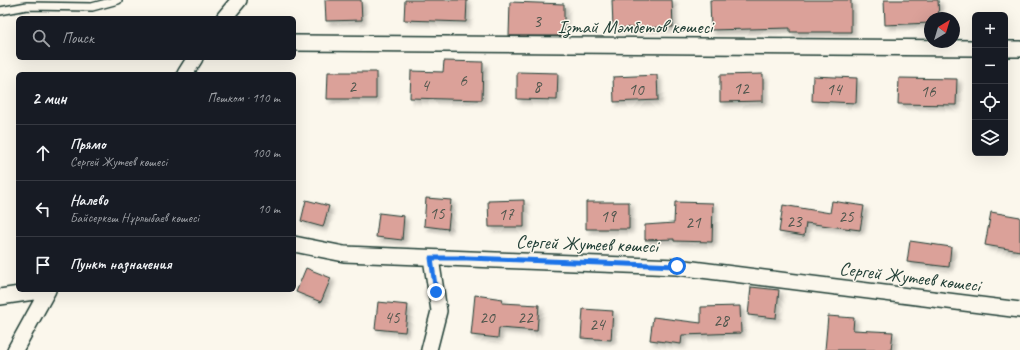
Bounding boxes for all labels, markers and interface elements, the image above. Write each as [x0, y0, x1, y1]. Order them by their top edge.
house number: 3 [533, 11, 542, 32]
north arrow [924, 12, 960, 48]
map controls [972, 12, 1008, 156]
button: + [972, 12, 1008, 48]
street label: Ізтай Мәмбетов көшесі [557, 15, 715, 39]
search box [16, 16, 296, 60]
icon: search [30, 27, 52, 49]
text: Поиск [62, 29, 94, 48]
button: − [972, 48, 1008, 84]
house number: 6 [459, 70, 468, 91]
house number: 4 [421, 75, 431, 96]
house number: 2 [348, 76, 357, 97]
house number: 8 [533, 76, 543, 97]
house number: 12 [733, 78, 750, 99]
house number: 10 [628, 79, 645, 100]
house number: 14 [826, 79, 844, 100]
house number: 16 [920, 81, 937, 102]
button: locate [972, 84, 1008, 120]
text: 2 мин [32, 88, 67, 109]
text: Пешком · 110 m [207, 90, 280, 106]
button: layers [972, 120, 1008, 156]
text: Прямо [70, 135, 106, 154]
icon: ahead [32, 142, 54, 164]
text: 100 m [252, 145, 280, 161]
text: Сергей Жутеев көшесі [70, 154, 167, 170]
text: Налево [70, 191, 108, 210]
icon: left [32, 198, 54, 220]
text: 10 m [258, 201, 280, 217]
house number: 15 [429, 203, 446, 224]
house number: 17 [498, 204, 515, 225]
house number: 19 [600, 206, 617, 227]
house number: 25 [838, 206, 855, 227]
text: Байсеркеш Нұрлыбаев көшесі [70, 210, 199, 226]
house number: 23 [786, 211, 803, 232]
house number: 21 [685, 212, 702, 233]
street label: Сергей Жутеев көшесі [516, 230, 661, 259]
icon: arrive [32, 254, 54, 276]
text: Пункт назначения [70, 255, 172, 274]
street label: Сергей Жутеев көшесі [838, 256, 984, 298]
route start [668, 257, 686, 275]
route end [427, 283, 445, 301]
house number: 45 [384, 307, 401, 328]
house number: 20 [479, 307, 496, 328]
house number: 22 [517, 307, 534, 328]
house number: 28 [713, 310, 731, 331]
house number: 24 [589, 314, 607, 335]

